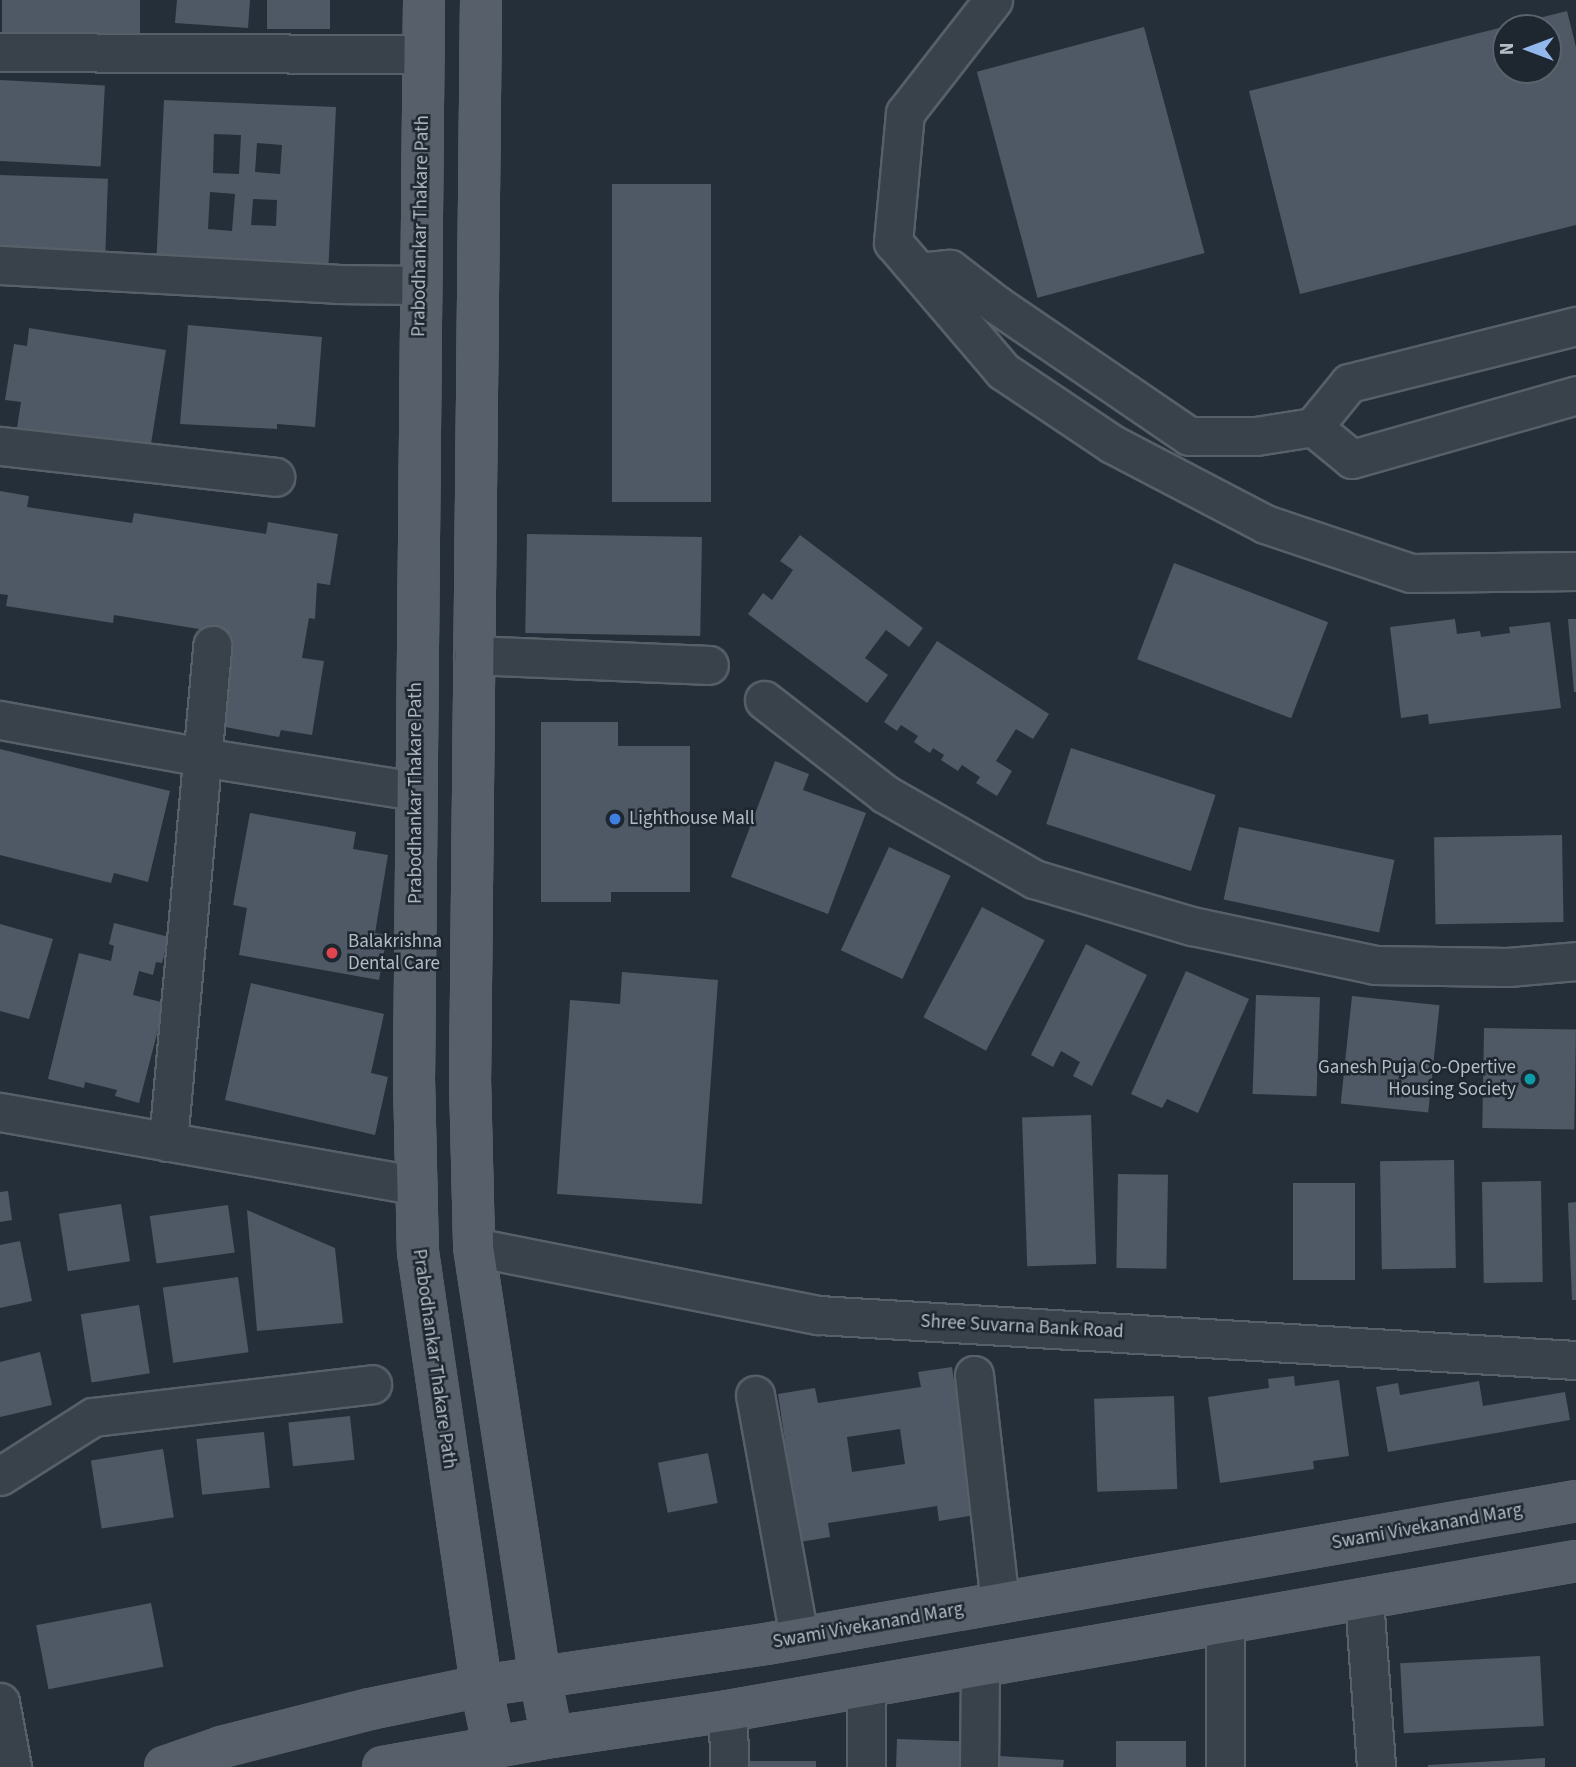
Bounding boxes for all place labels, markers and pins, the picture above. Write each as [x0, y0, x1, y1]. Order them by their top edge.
place label: Lighthouse Mall [629, 808, 754, 830]
marker: Lighthouse Mall [607, 811, 623, 827]
place label: Balakrishna Dental Care [348, 931, 442, 975]
marker: Balakrishna Dental Care [322, 943, 342, 963]
place label: Ganesh Puja Co-Opertive Housing Society [1318, 1057, 1516, 1101]
marker: Ganesh Puja Co-Opertive Housing Society [1522, 1071, 1538, 1087]

